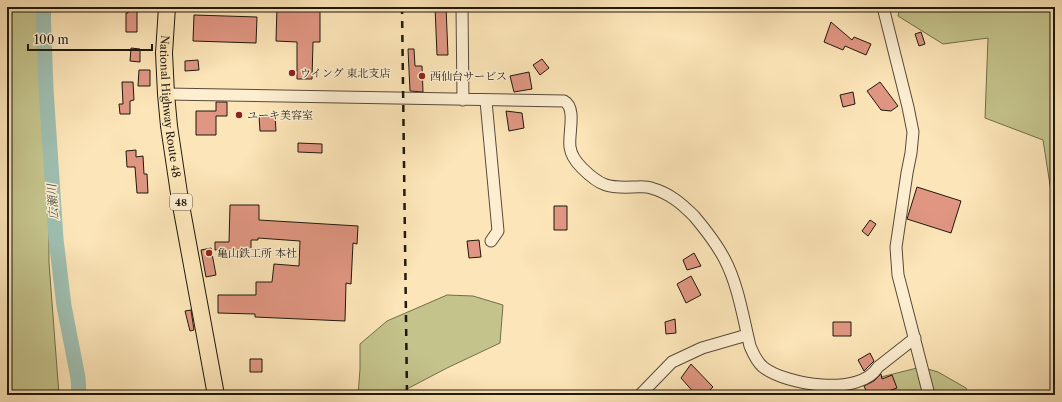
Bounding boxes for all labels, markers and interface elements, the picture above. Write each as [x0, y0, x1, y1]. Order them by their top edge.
scale bar [28, 26, 152, 52]
text: 100 m [34, 32, 69, 47]
street label: National Highway Route 48 [157, 35, 184, 179]
place label: ウイング 東北支店 [300, 66, 390, 80]
marker: ウイング 東北支店 [287, 68, 297, 78]
place label: 西仙台サービス [430, 69, 507, 83]
marker: 西仙台サービス [417, 71, 427, 81]
place label: ユーキ美容室 [247, 108, 313, 122]
marker: ユーキ美容室 [234, 110, 244, 120]
water label: 広瀬川 [44, 182, 61, 221]
road number: 48 [170, 194, 192, 210]
place label: 亀山鉄工所 本社 [217, 246, 297, 260]
marker: 亀山鉄工所 本社 [204, 248, 214, 258]

